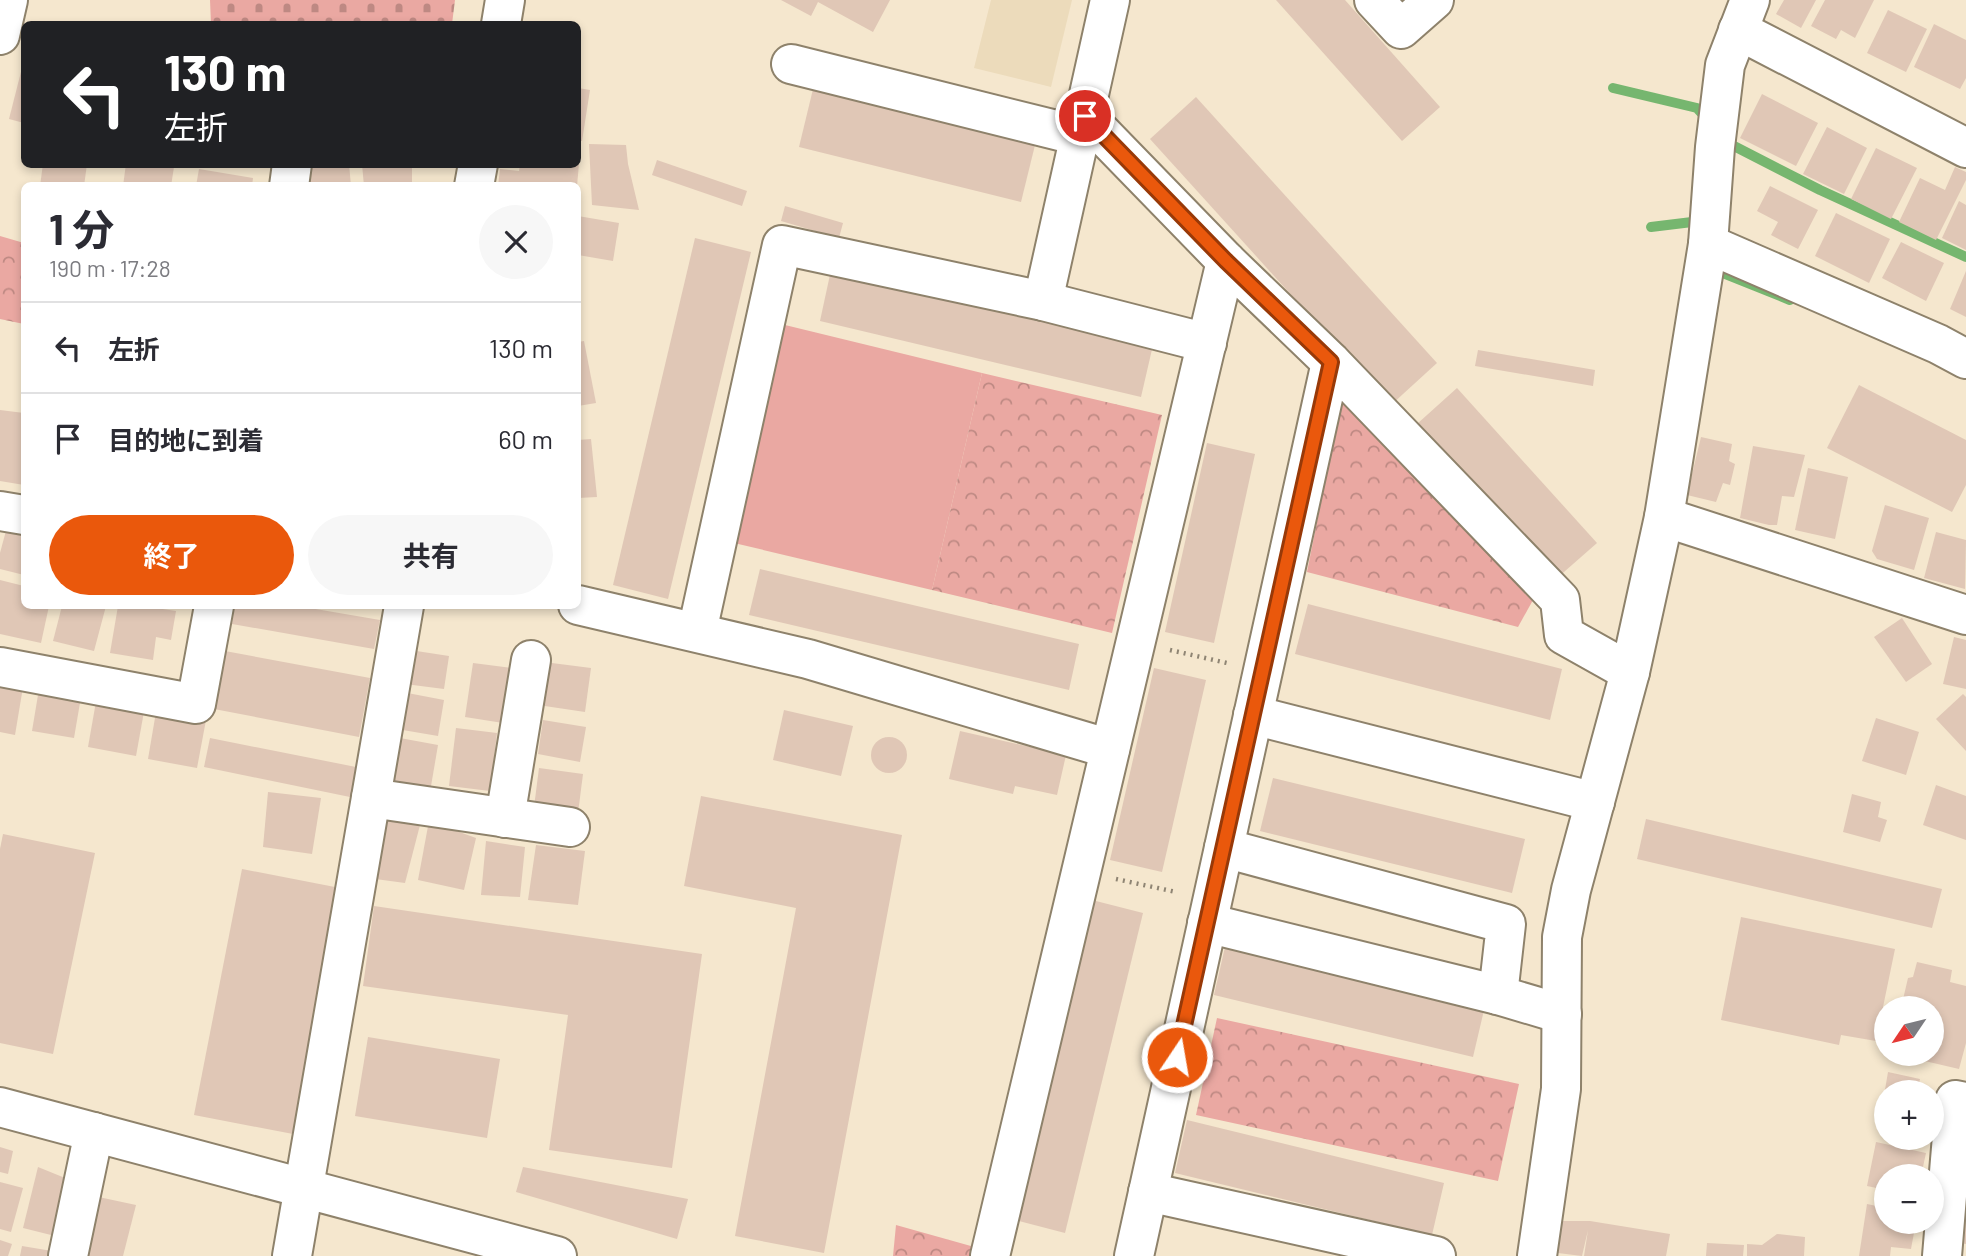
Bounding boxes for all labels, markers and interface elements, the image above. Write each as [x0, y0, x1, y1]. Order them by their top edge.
text: 130 m [164, 42, 286, 101]
icon: left [49, 49, 140, 140]
pin [1055, 86, 1115, 146]
icon: arrive [1066, 97, 1104, 135]
text: 左折 [164, 107, 228, 145]
text: 1 分 [49, 203, 114, 253]
button: close [479, 205, 553, 279]
text: 190 m · 17:28 [49, 254, 171, 282]
icon: left [49, 329, 87, 367]
text: 130 m [489, 332, 553, 363]
text: 左折 [108, 333, 160, 364]
icon: arrive [49, 420, 87, 458]
text: 60 m [498, 423, 553, 454]
text: 目的地に到着 [108, 424, 264, 455]
button: 終了 [49, 515, 294, 595]
button: 共有 [308, 515, 553, 595]
north arrow [1874, 996, 1944, 1066]
map controls [1874, 996, 1944, 1234]
position arrow [1140, 1020, 1214, 1094]
button: + [1874, 1080, 1944, 1150]
button: − [1874, 1164, 1944, 1234]

